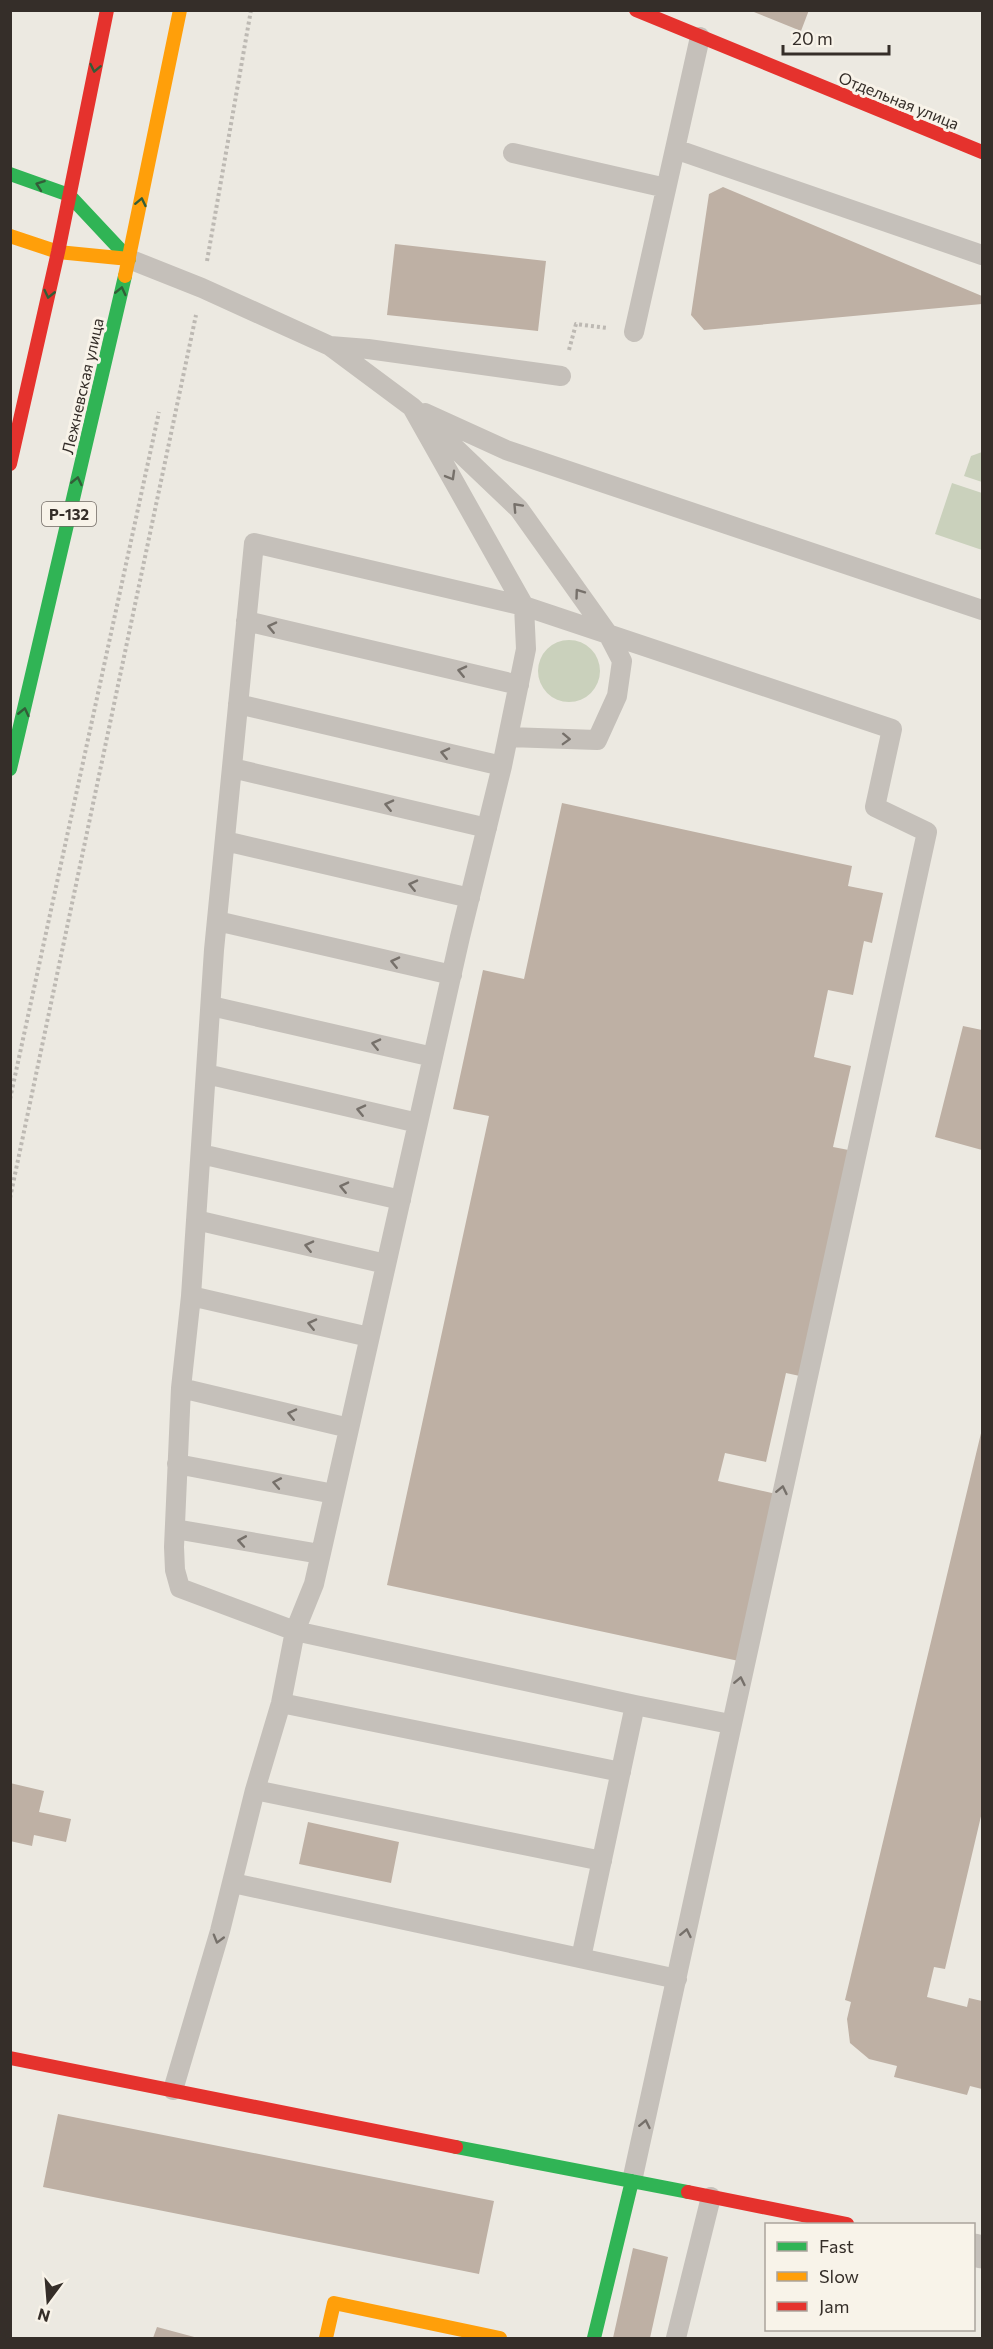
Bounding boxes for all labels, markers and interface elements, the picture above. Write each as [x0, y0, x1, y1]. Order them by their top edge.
scale bar [783, 18, 890, 56]
text: 20 m [792, 27, 833, 49]
one-way arrow [89, 62, 102, 72]
street label: Отдельная улица [836, 67, 962, 133]
one-way arrow [35, 179, 46, 192]
one-way arrow [134, 197, 147, 207]
one-way arrow [114, 286, 127, 296]
one-way arrow [43, 289, 56, 299]
street label: Лежневская улица [57, 316, 107, 456]
one-way arrow [444, 470, 455, 480]
one-way arrow [70, 476, 83, 486]
road number: Р-132 [42, 502, 96, 526]
one-way arrow [513, 504, 524, 514]
one-way arrow [575, 589, 586, 600]
one-way arrow [267, 622, 277, 635]
one-way arrow [457, 666, 467, 679]
one-way arrow [16, 707, 29, 717]
one-way arrow [562, 733, 571, 745]
one-way arrow [440, 747, 450, 760]
one-way arrow [384, 799, 394, 812]
one-way arrow [408, 880, 418, 893]
one-way arrow [390, 956, 400, 969]
one-way arrow [371, 1039, 381, 1052]
one-way arrow [356, 1104, 366, 1117]
one-way arrow [339, 1181, 349, 1194]
one-way arrow [304, 1241, 314, 1254]
one-way arrow [308, 1318, 318, 1331]
one-way arrow [287, 1409, 297, 1422]
one-way arrow [272, 1477, 282, 1490]
one-way arrow [774, 1486, 787, 1496]
one-way arrow [237, 1535, 247, 1548]
one-way arrow [732, 1676, 745, 1686]
one-way arrow [679, 1929, 692, 1939]
one-way arrow [213, 1933, 225, 1944]
one-way arrow [637, 2119, 650, 2129]
legend [765, 2223, 975, 2331]
text: Fast [819, 2235, 854, 2257]
text: Slow [819, 2265, 859, 2287]
north arrow [18, 2271, 78, 2331]
text: Jam [819, 2295, 849, 2317]
text: N [35, 2305, 52, 2327]

